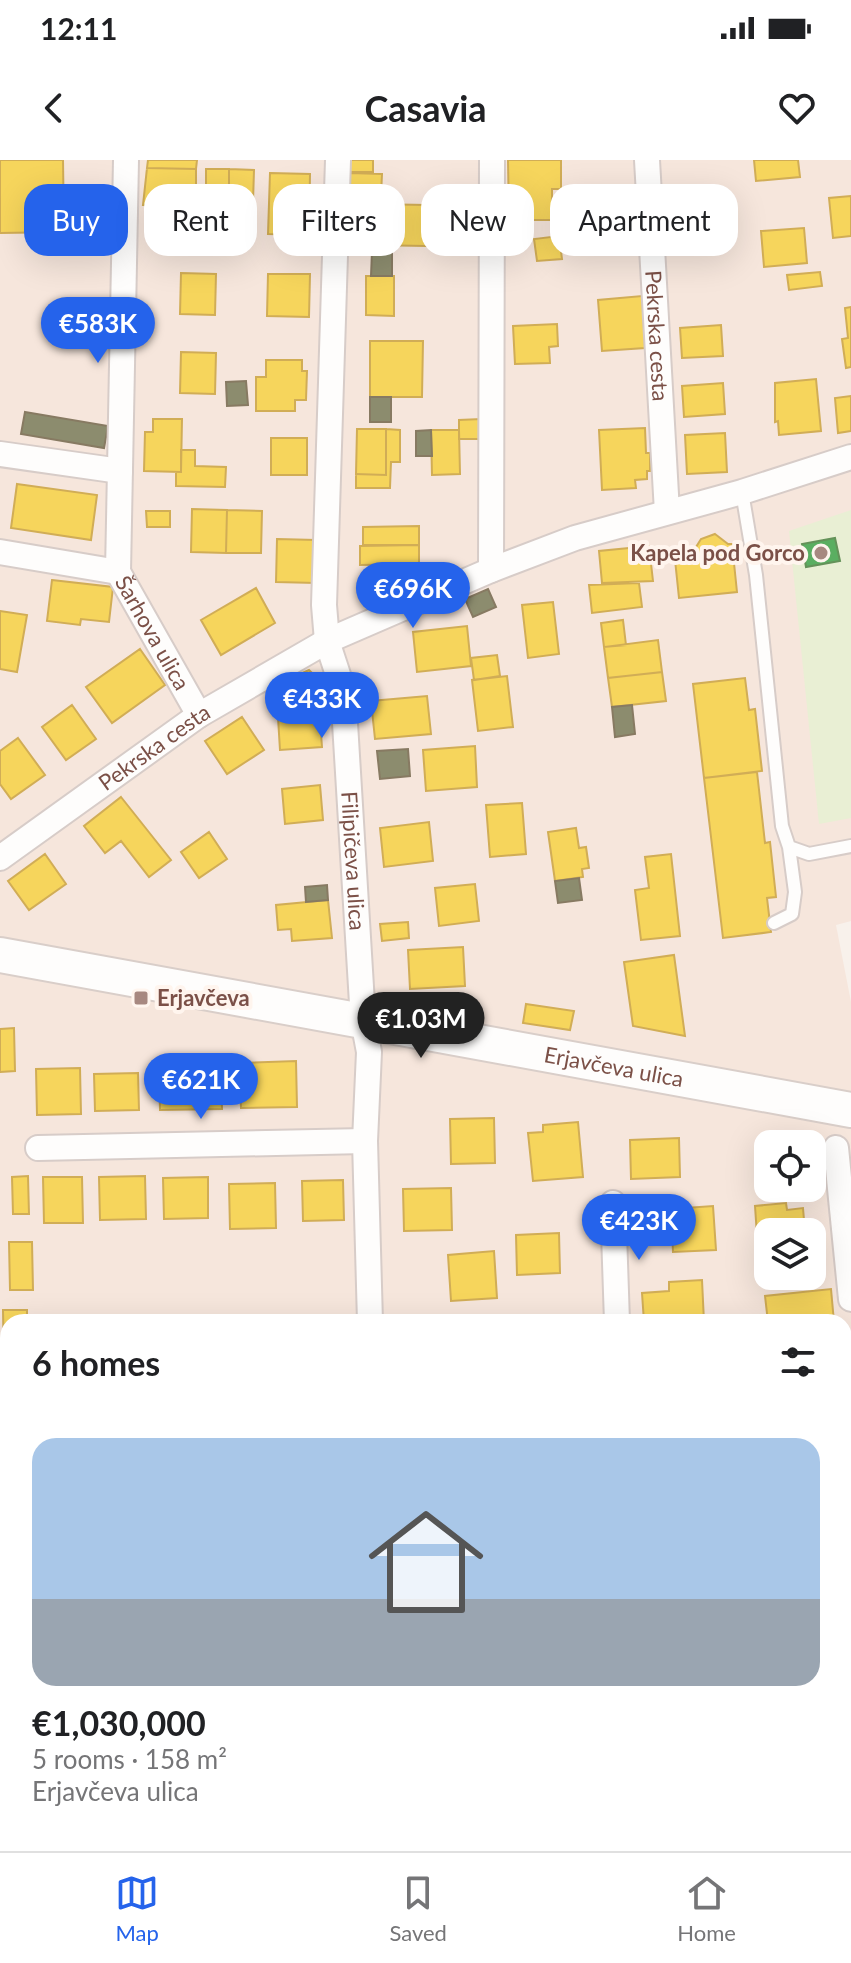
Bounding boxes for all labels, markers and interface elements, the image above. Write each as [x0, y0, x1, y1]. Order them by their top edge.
text: 12:11 [40, 10, 117, 46]
icon: back [32, 86, 76, 130]
text: Casavia [364, 86, 487, 130]
icon: heart [775, 86, 819, 130]
chip: Buy [24, 184, 128, 256]
chip: Rent [144, 184, 257, 256]
chip: Filters [273, 184, 405, 256]
chip: New [421, 184, 534, 256]
chip: Apartment [550, 184, 738, 256]
street label: Pekrska cesta [640, 270, 675, 402]
pin: €583K [42, 297, 154, 365]
text: €583K [59, 307, 137, 339]
place label: Kapela pod Gorco [630, 539, 805, 566]
marker: Kapela pod Gorco [812, 544, 830, 562]
pin: €696K [357, 562, 469, 630]
street label: Šarhova ulica [110, 571, 196, 695]
text: €696K [374, 572, 452, 604]
pin: €433K [266, 672, 378, 740]
text: €433K [283, 682, 361, 714]
street label: Pekrska cesta [93, 698, 215, 796]
street label: Filipičeva ulica [336, 790, 372, 931]
place label: Erjavčeva [157, 984, 250, 1011]
marker: Erjavčeva [132, 989, 150, 1007]
pin: €1.03M [356, 992, 486, 1060]
text: €1.03M [375, 1002, 467, 1034]
street label: Erjavčeva ulica [542, 1040, 686, 1092]
pin: €621K [145, 1053, 257, 1121]
text: €621K [162, 1063, 240, 1095]
map controls [754, 1130, 826, 1290]
button: locate [754, 1130, 826, 1202]
pin: €423K [583, 1194, 695, 1262]
text: €423K [600, 1204, 678, 1236]
button: layers [754, 1218, 826, 1290]
icon: filters [776, 1340, 820, 1384]
text: 6 homes [32, 1342, 160, 1383]
icon: home [354, 1490, 498, 1634]
text: €1,030,000 [32, 1702, 206, 1743]
text: 5 rooms · 158 m² [32, 1743, 227, 1775]
text: Erjavčeva ulica [32, 1775, 199, 1807]
tab: Map [115, 1871, 159, 1946]
tab: Saved [389, 1871, 447, 1946]
tab: Home [677, 1871, 736, 1946]

